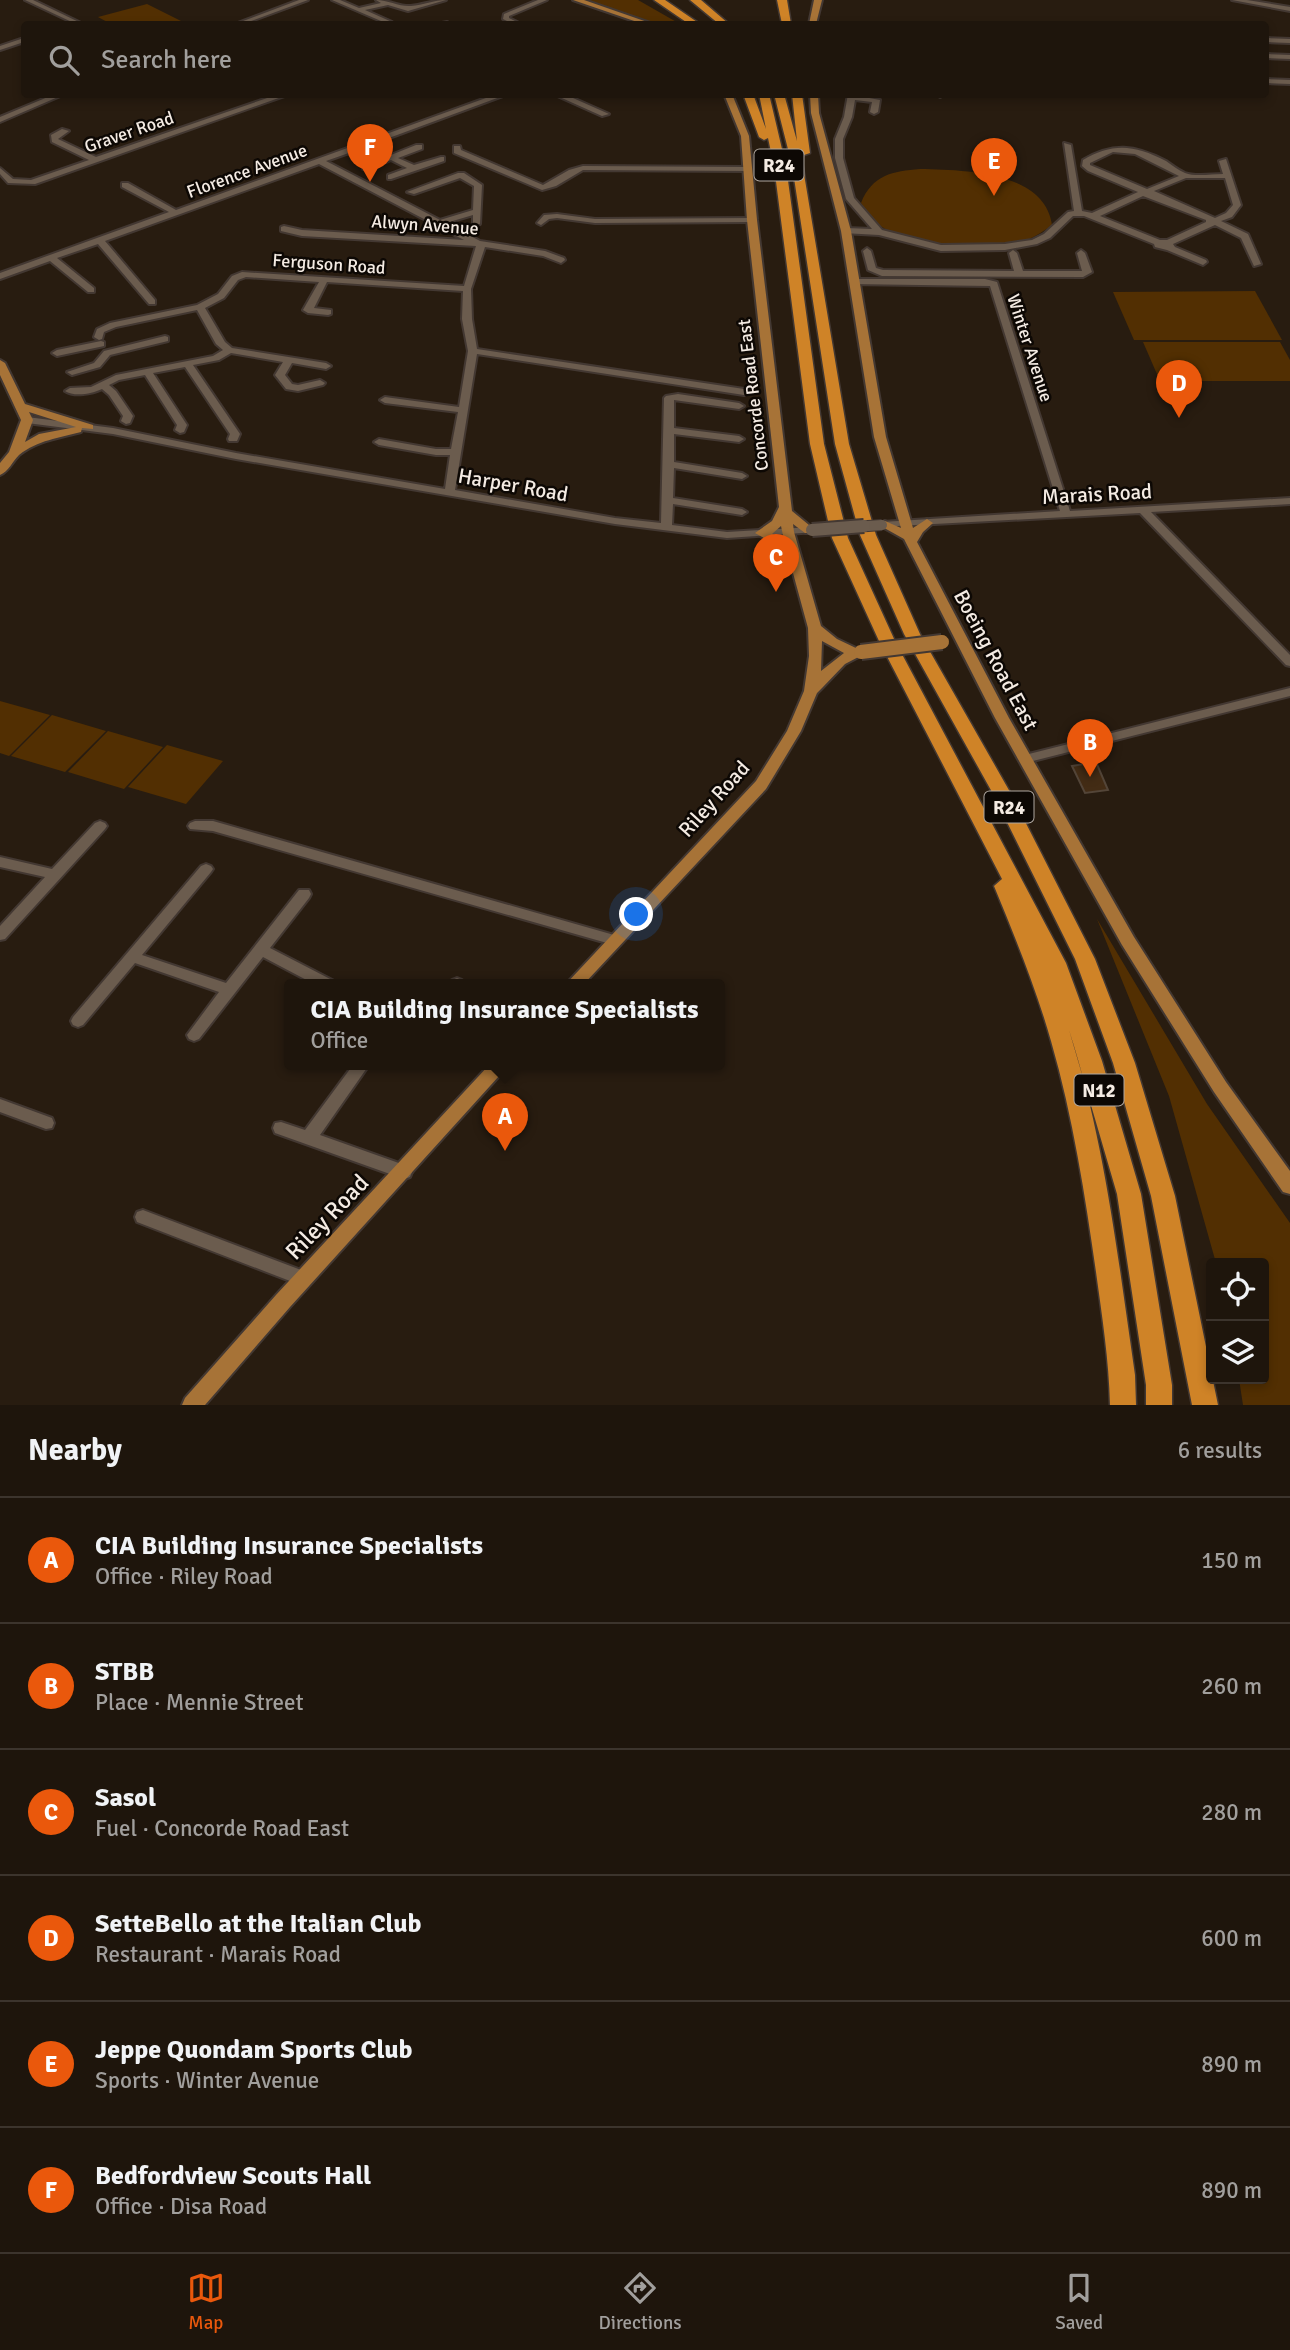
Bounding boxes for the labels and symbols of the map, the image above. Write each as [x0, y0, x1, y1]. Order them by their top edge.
street label: Graver Road [81, 106, 177, 158]
pin: F [347, 124, 393, 182]
pin: E [971, 138, 1017, 196]
street label: Florence Avenue [184, 139, 310, 203]
road number: R24 [754, 150, 804, 181]
street label: Alwyn Avenue [371, 210, 479, 240]
street label: Ferguson Road [272, 249, 386, 279]
street label: Winter Avenue [1002, 291, 1058, 405]
street label: Concorde Road East [733, 318, 773, 472]
pin: D [1156, 360, 1202, 418]
street label: Harper Road [456, 463, 570, 507]
street label: Marais Road [1041, 478, 1153, 510]
pin: C [753, 534, 799, 592]
street label: Boeing Road East [948, 585, 1044, 735]
pin: B [1067, 719, 1113, 777]
street label: Riley Road [673, 755, 755, 843]
road number: R24 [984, 792, 1034, 822]
your location [619, 897, 653, 931]
road number: N12 [1074, 1074, 1124, 1106]
pin: A [482, 1093, 528, 1151]
street label: Riley Road [279, 1168, 375, 1266]

